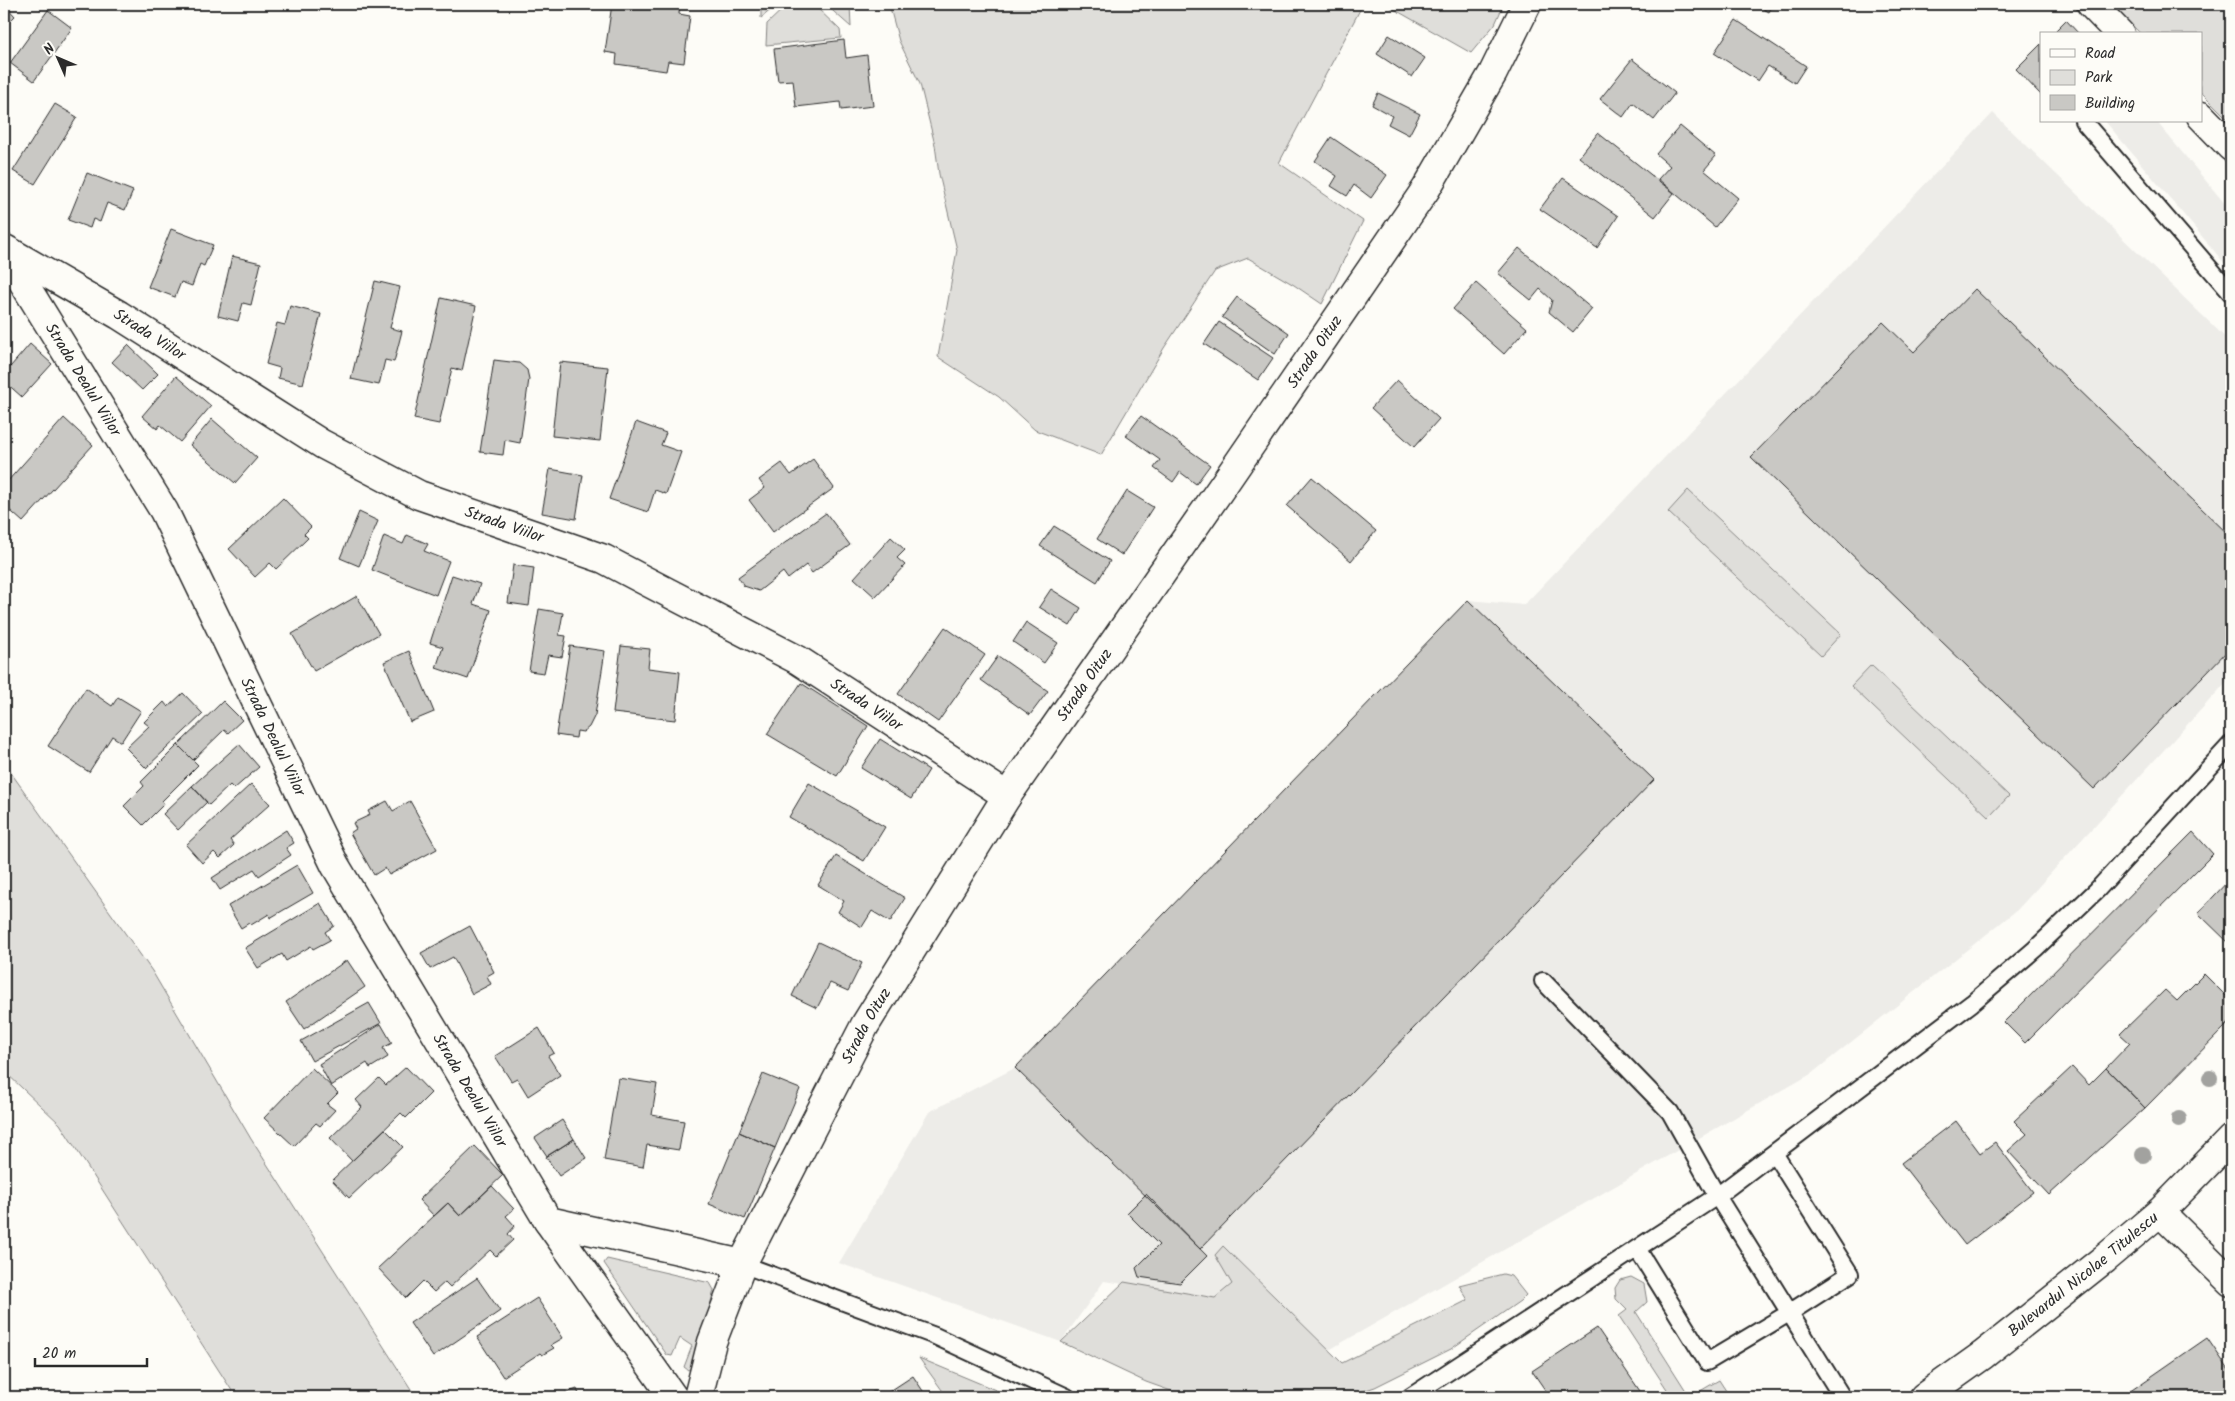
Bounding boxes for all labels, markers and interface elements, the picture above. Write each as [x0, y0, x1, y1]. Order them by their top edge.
north arrow [32, 32, 82, 82]
legend [2040, 32, 2202, 122]
text: N [39, 38, 61, 60]
text: Road [2085, 42, 2116, 66]
text: Park [2085, 66, 2113, 90]
text: Building [2085, 92, 2135, 116]
street label: Strada Viilor [109, 302, 192, 368]
street label: Strada Oituz [1281, 310, 1349, 393]
street label: Strada Dealul Viilor [39, 318, 128, 443]
street label: Strada Viilor [461, 499, 549, 550]
street label: Strada Oituz [1050, 643, 1119, 726]
street label: Strada Viilor [825, 672, 909, 738]
street label: Strada Dealul Viilor [234, 673, 313, 802]
street label: Strada Oituz [835, 983, 898, 1068]
street label: Strada Dealul Viilor [426, 1029, 515, 1154]
street label: Bulevardul Nicolae Titulescu [2002, 1206, 2164, 1343]
scale bar [35, 1336, 148, 1368]
text: 20 m [42, 1342, 76, 1366]

